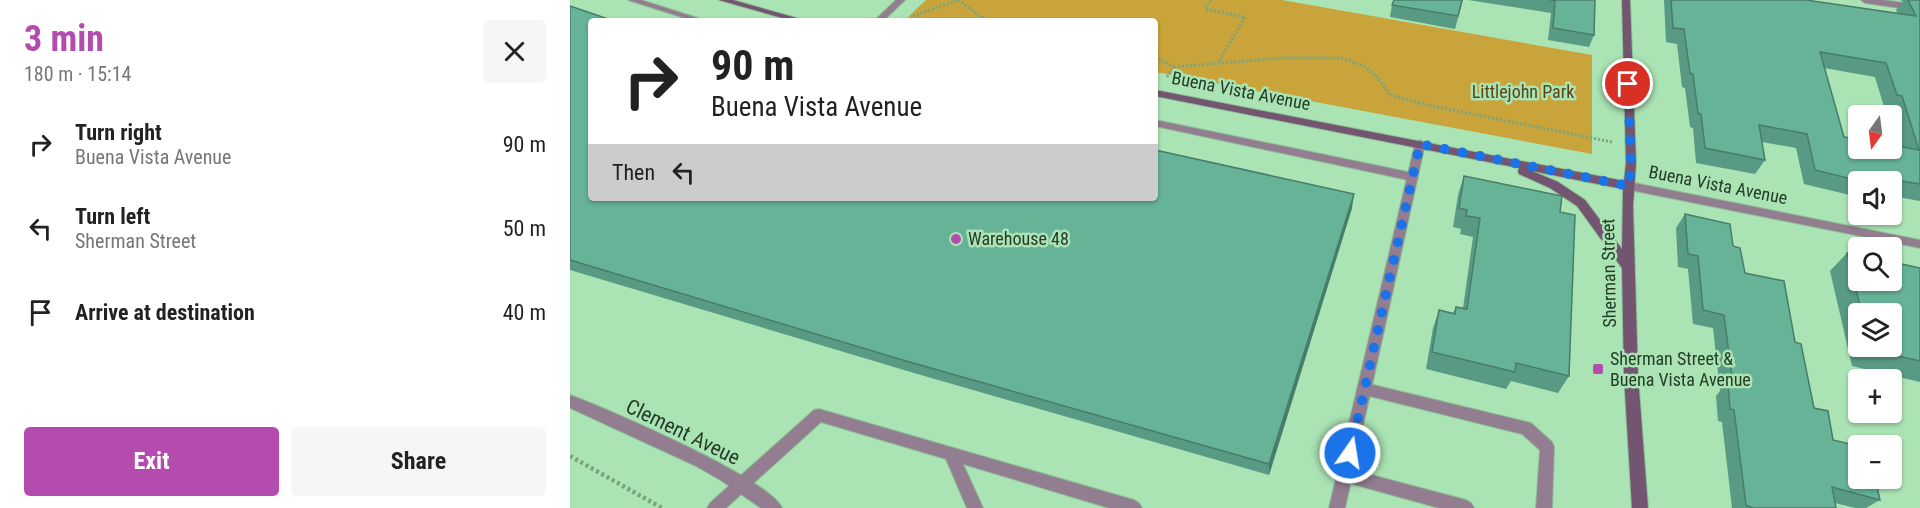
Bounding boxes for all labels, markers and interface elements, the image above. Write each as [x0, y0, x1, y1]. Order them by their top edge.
text: 3 min [24, 18, 104, 60]
button: close [483, 20, 546, 83]
text: 90 m [711, 41, 794, 90]
icon: right [612, 42, 690, 120]
pin [1602, 58, 1653, 109]
text: 180 m · 15:14 [24, 62, 131, 86]
street label: Buena Vista Avenue [1170, 67, 1312, 114]
icon: arrive [1611, 67, 1644, 100]
park label: Littlejohn Park [1472, 81, 1574, 102]
text: Buena Vista Avenue [711, 91, 922, 123]
north arrow [1848, 105, 1902, 159]
map controls [1848, 105, 1902, 489]
text: Turn right [75, 120, 162, 145]
icon: right [24, 128, 57, 161]
text: 90 m [503, 132, 546, 157]
text: Buena Vista Avenue [75, 145, 231, 169]
icon: left [667, 156, 700, 189]
text: Then [612, 160, 655, 185]
street label: Buena Vista Avenue [1647, 161, 1789, 208]
button: sound [1848, 171, 1902, 225]
text: Turn left [75, 204, 150, 229]
icon: left [24, 212, 57, 245]
text: 50 m [503, 216, 546, 241]
street label: Sherman Street [1597, 218, 1620, 328]
place label: Warehouse 48 [968, 228, 1069, 249]
text: Sherman Street [75, 229, 196, 253]
marker: Warehouse 48 [949, 232, 963, 246]
button: search [1848, 237, 1902, 291]
icon: arrive [24, 296, 57, 329]
text: Arrive at destination [75, 300, 255, 325]
text: 40 m [503, 300, 546, 325]
button: layers [1848, 303, 1902, 357]
place label: Sherman Street & Buena Vista Avenue [1610, 348, 1751, 390]
marker: Sherman Street & Buena Vista Avenue [1591, 362, 1605, 376]
button: + [1848, 369, 1902, 423]
street label: Clement Aveue [622, 394, 744, 470]
position arrow [1318, 421, 1382, 485]
button: Exit [24, 427, 279, 496]
button: Share [291, 427, 546, 496]
button: − [1848, 435, 1902, 489]

